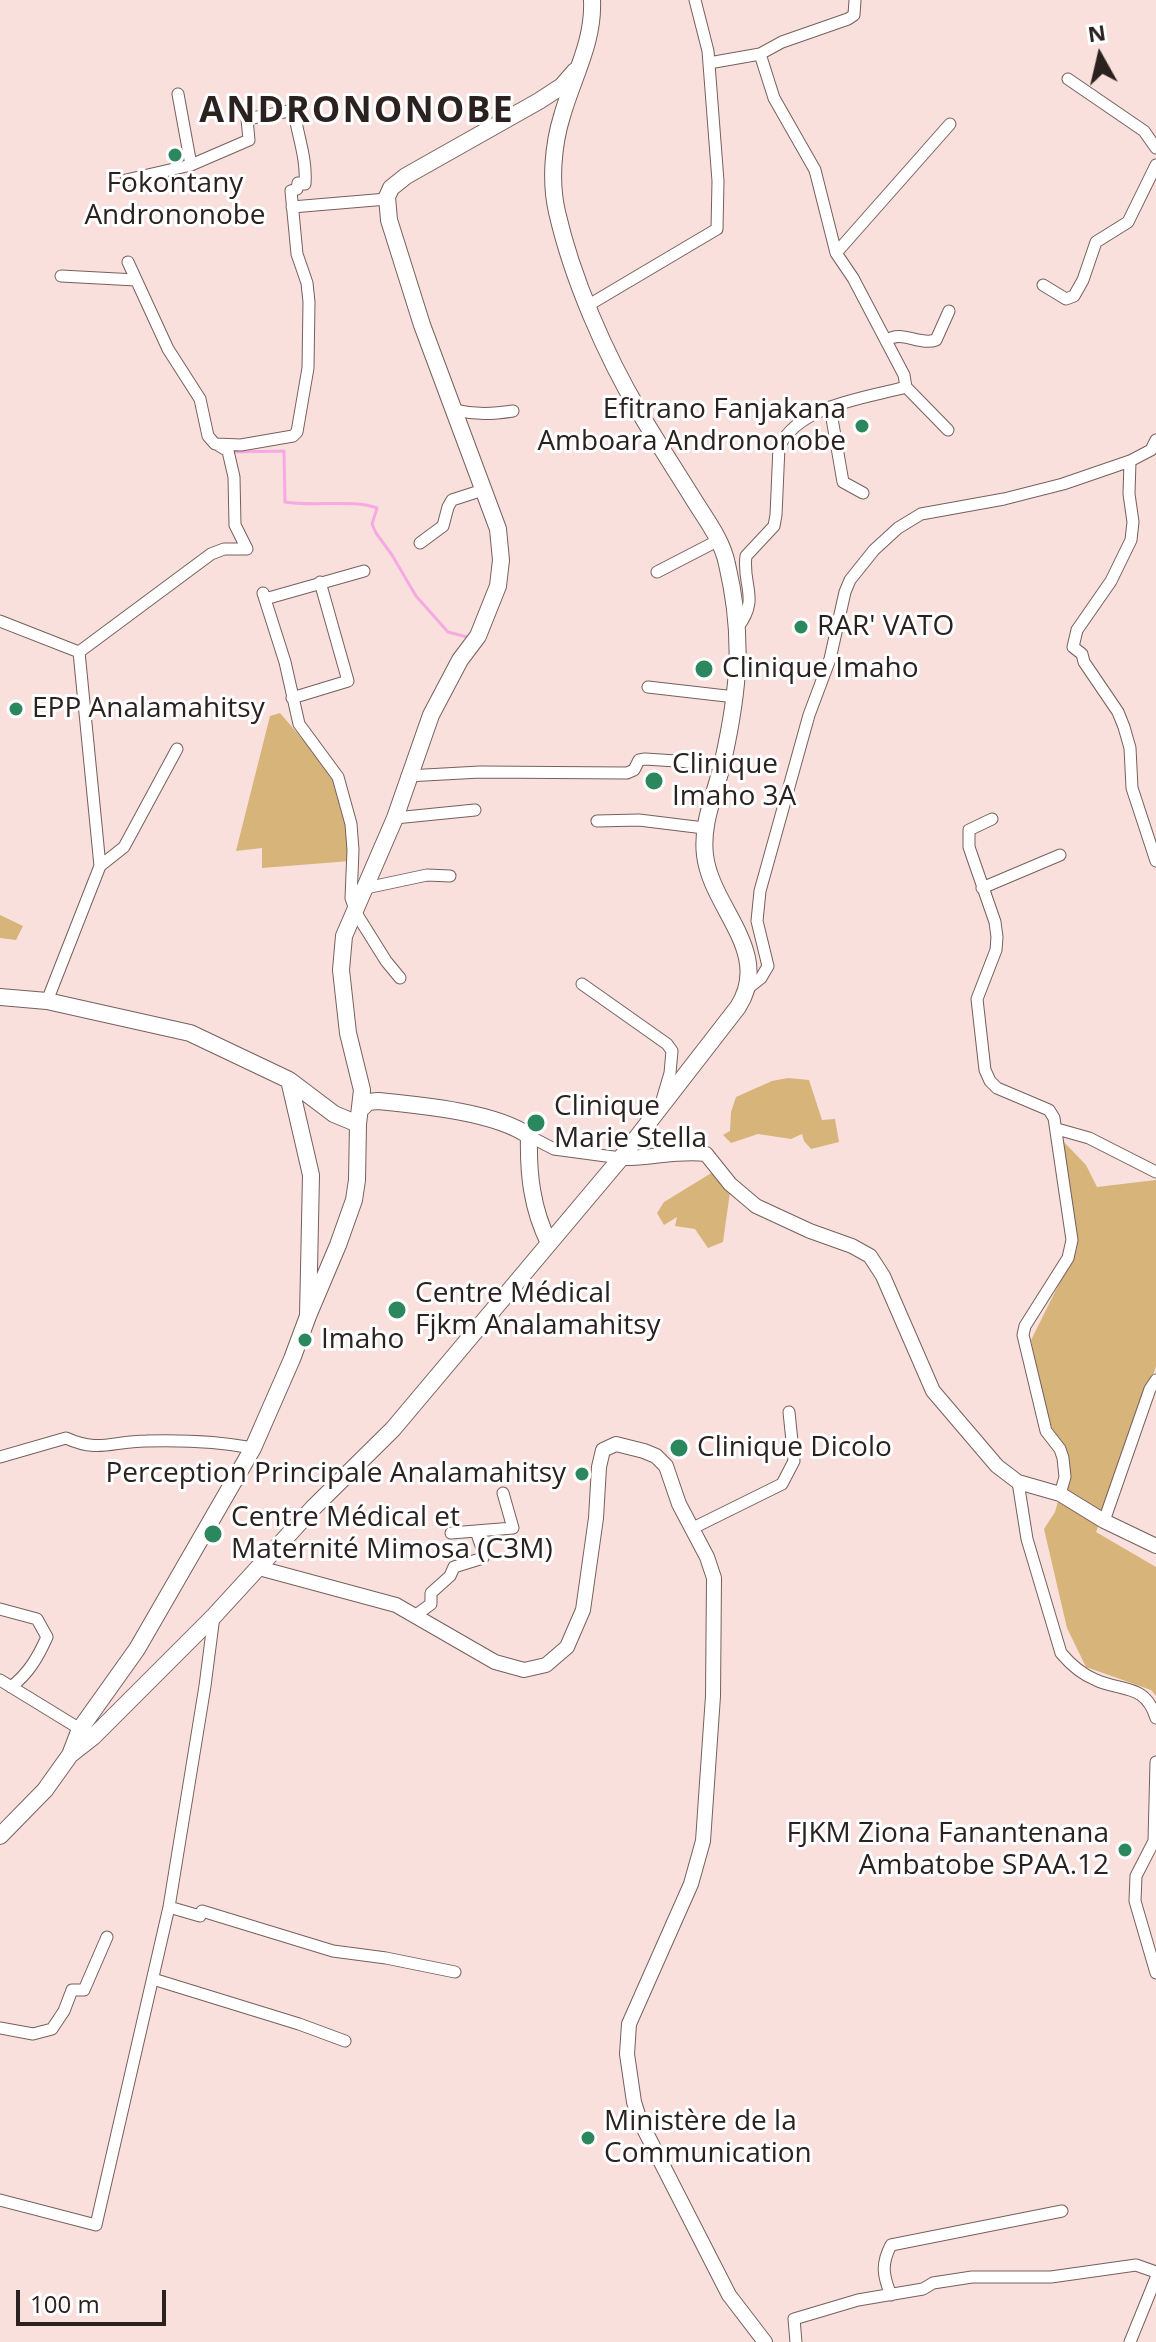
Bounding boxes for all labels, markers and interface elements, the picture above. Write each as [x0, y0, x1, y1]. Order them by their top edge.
north arrow [1060, 16, 1140, 96]
text: N [1086, 16, 1108, 48]
district label: ANDRONONOBE [199, 90, 515, 134]
marker: Fokontany Andrononobe [166, 146, 184, 164]
place label: Fokontany Andrononobe [84, 167, 266, 233]
place label: Efitrano Fanjakana Amboara Andrononobe [537, 393, 846, 459]
marker: Efitrano Fanjakana Amboara Andrononobe [853, 417, 871, 435]
place label: RAR' VATO [817, 610, 954, 644]
marker: RAR' VATO [792, 618, 810, 636]
place label: Clinique Imaho [722, 652, 919, 686]
marker: Clinique Imaho [693, 658, 715, 680]
place label: EPP Analamahitsy [32, 692, 265, 726]
marker: EPP Analamahitsy [7, 700, 25, 718]
place label: Clinique Imaho 3A [672, 748, 796, 814]
marker: Clinique Imaho 3A [643, 770, 665, 792]
place label: Clinique Marie Stella [554, 1090, 707, 1156]
marker: Clinique Marie Stella [525, 1112, 547, 1134]
place label: Centre Médical Fjkm Analamahitsy [415, 1277, 661, 1343]
marker: Centre Médical Fjkm Analamahitsy [386, 1299, 408, 1321]
place label: Imaho [321, 1323, 404, 1357]
marker: Imaho [296, 1331, 314, 1349]
place label: Clinique Dicolo [697, 1431, 892, 1465]
marker: Clinique Dicolo [668, 1437, 690, 1459]
place label: Perception Principale Analamahitsy [105, 1457, 566, 1491]
marker: Perception Principale Analamahitsy [573, 1465, 591, 1483]
place label: Centre Médical et Maternité Mimosa (C3M) [231, 1501, 553, 1567]
marker: Centre Médical et Maternité Mimosa (C3M) [202, 1523, 224, 1545]
place label: FJKM Ziona Fanantenana Ambatobe SPAA.12 [786, 1817, 1109, 1883]
marker: FJKM Ziona Fanantenana Ambatobe SPAA.12 [1116, 1841, 1134, 1859]
place label: Ministère de la Communication [604, 2105, 812, 2171]
marker: Ministère de la Communication [579, 2129, 597, 2147]
scale bar [20, 2274, 170, 2324]
text: 100 m [30, 2287, 100, 2320]

